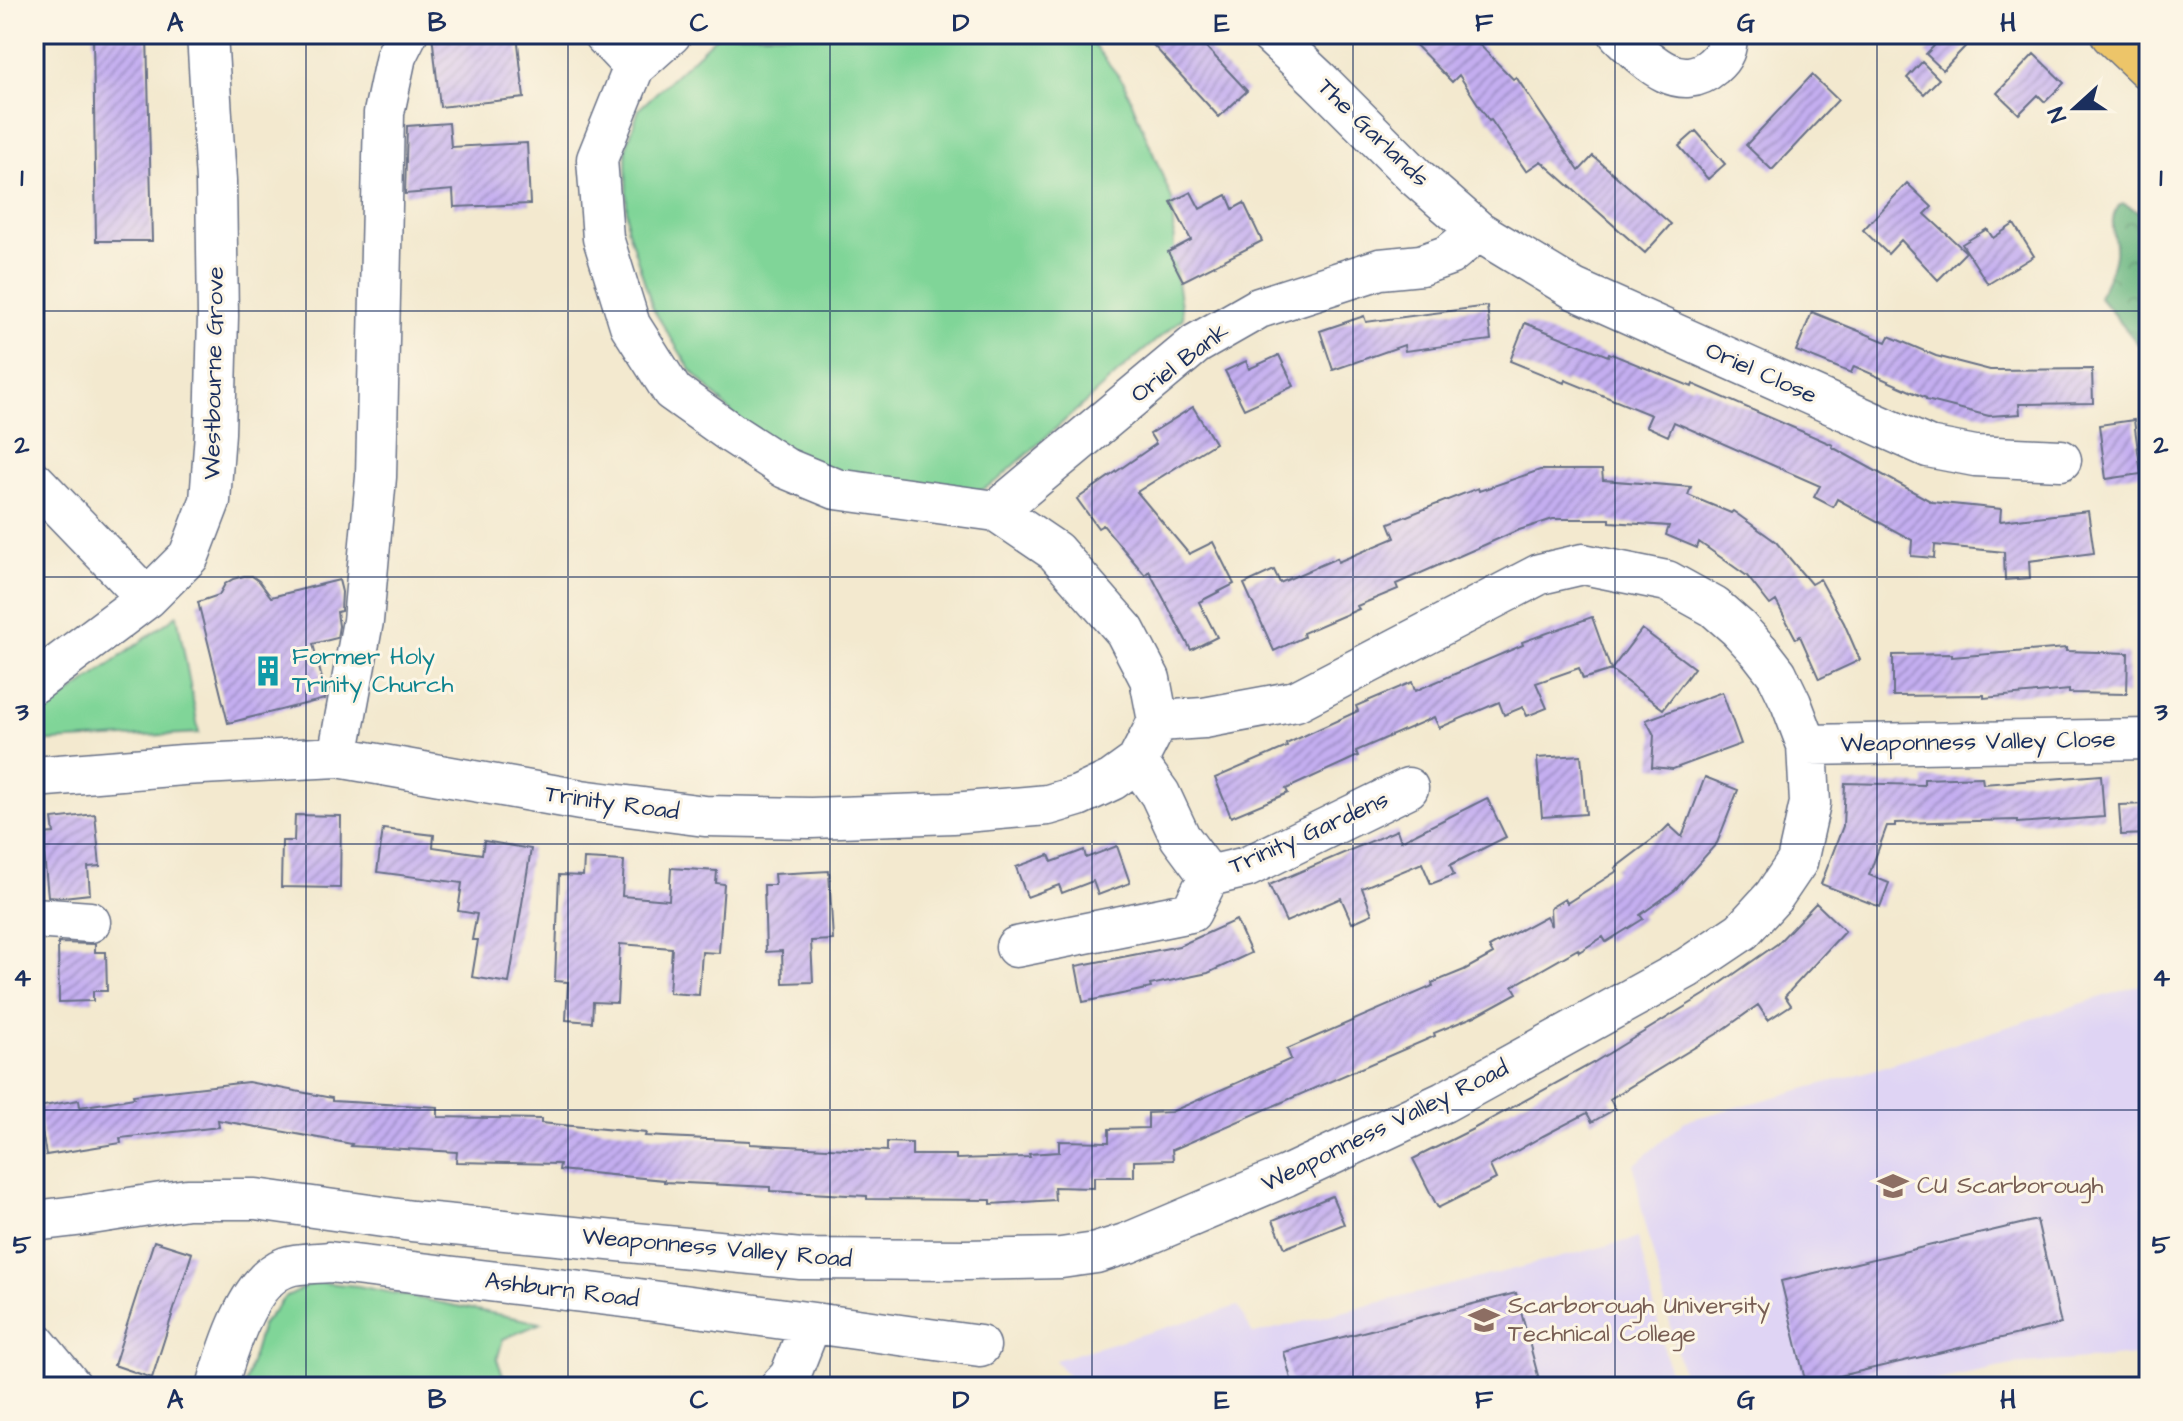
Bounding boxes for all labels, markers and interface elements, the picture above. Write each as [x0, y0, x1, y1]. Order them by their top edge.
text: A [167, 5, 184, 41]
text: B [428, 5, 447, 41]
text: C [690, 5, 709, 41]
text: D [953, 5, 970, 41]
text: E [1214, 5, 1230, 41]
text: F [1475, 5, 1494, 41]
text: G [1737, 5, 1755, 41]
text: H [2000, 5, 2016, 41]
north arrow [2035, 68, 2115, 148]
street label: The Garlands [1309, 71, 1437, 195]
text: N [2041, 102, 2075, 127]
text: 1 [20, 160, 24, 196]
text: 1 [2159, 160, 2163, 196]
street label: Westbourne Grove [195, 266, 233, 480]
street label: Oriel Bank [1124, 315, 1236, 411]
street label: Oriel Close [1700, 333, 1822, 413]
text: 2 [14, 427, 30, 463]
text: 2 [2153, 427, 2169, 463]
place label: Former Holy Trinity Church [292, 640, 453, 703]
building icon: Former Holy Trinity Church [251, 654, 285, 688]
text: 3 [14, 694, 29, 730]
text: 3 [2153, 694, 2168, 730]
street label: Weaponness Valley Close [1840, 723, 2116, 762]
street label: Trinity Road [543, 777, 681, 830]
street label: Trinity Gardens [1224, 783, 1395, 884]
text: 4 [13, 960, 31, 996]
text: 4 [2152, 960, 2170, 996]
street label: Weaponness Valley Road [1256, 1051, 1515, 1202]
school or university icon: CU Scarborough [1876, 1169, 1910, 1203]
place label: CU Scarborough [1917, 1169, 2103, 1204]
street label: Weaponness Valley Road [580, 1219, 853, 1278]
text: 5 [13, 1227, 32, 1263]
text: 5 [2152, 1227, 2171, 1263]
street label: Ashburn Road [483, 1264, 641, 1316]
place label: Scarborough University Technical College [1508, 1289, 1770, 1352]
school or university icon: Scarborough University Technical College [1467, 1303, 1501, 1337]
text: A [167, 1382, 184, 1418]
text: B [428, 1382, 447, 1418]
text: C [690, 1382, 709, 1418]
text: D [953, 1382, 970, 1418]
text: E [1214, 1382, 1230, 1418]
text: F [1475, 1382, 1494, 1418]
text: G [1737, 1382, 1755, 1418]
text: H [2000, 1382, 2016, 1418]

